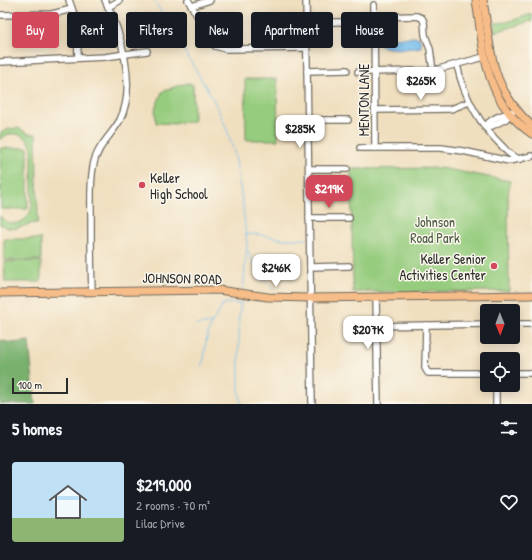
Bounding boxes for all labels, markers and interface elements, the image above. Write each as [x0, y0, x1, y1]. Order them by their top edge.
chip: Buy [12, 12, 59, 48]
chip: Rent [67, 12, 118, 48]
chip: Filters [126, 12, 187, 48]
chip: New [195, 12, 243, 48]
chip: Apartment [251, 12, 333, 48]
chip: House [341, 12, 398, 48]
street label: MENTON LANE [354, 64, 373, 136]
pin: $265K [393, 67, 449, 101]
text: $265K [406, 71, 436, 89]
pin: $285K [272, 115, 328, 149]
text: $285K [285, 119, 315, 137]
place label: Keller High School [150, 168, 208, 204]
pin: $219K [301, 175, 357, 209]
text: $219K [315, 179, 343, 197]
marker: Keller High School [137, 180, 147, 190]
park label: Johnson Road Park [410, 212, 460, 247]
place label: Keller Senior Activities Center [400, 249, 487, 284]
pin: $246K [248, 254, 304, 288]
text: $246K [261, 258, 291, 276]
marker: Keller Senior Activities Center [489, 261, 499, 271]
street label: JOHNSON ROAD [142, 268, 222, 288]
north arrow [480, 304, 520, 344]
map controls [480, 304, 520, 392]
pin: $207K [340, 316, 396, 350]
text: $207K [352, 320, 384, 338]
button: locate [480, 352, 520, 392]
scale bar [12, 376, 68, 395]
text: 100 m [18, 378, 42, 392]
text: 5 homes [12, 417, 62, 440]
icon: filters [498, 417, 520, 439]
text: $219,000 [136, 473, 191, 496]
icon: home [44, 478, 92, 526]
icon: heart [498, 491, 520, 513]
text: 2 rooms · 70 m² [136, 496, 210, 514]
text: Lilac Drive [136, 514, 185, 532]

